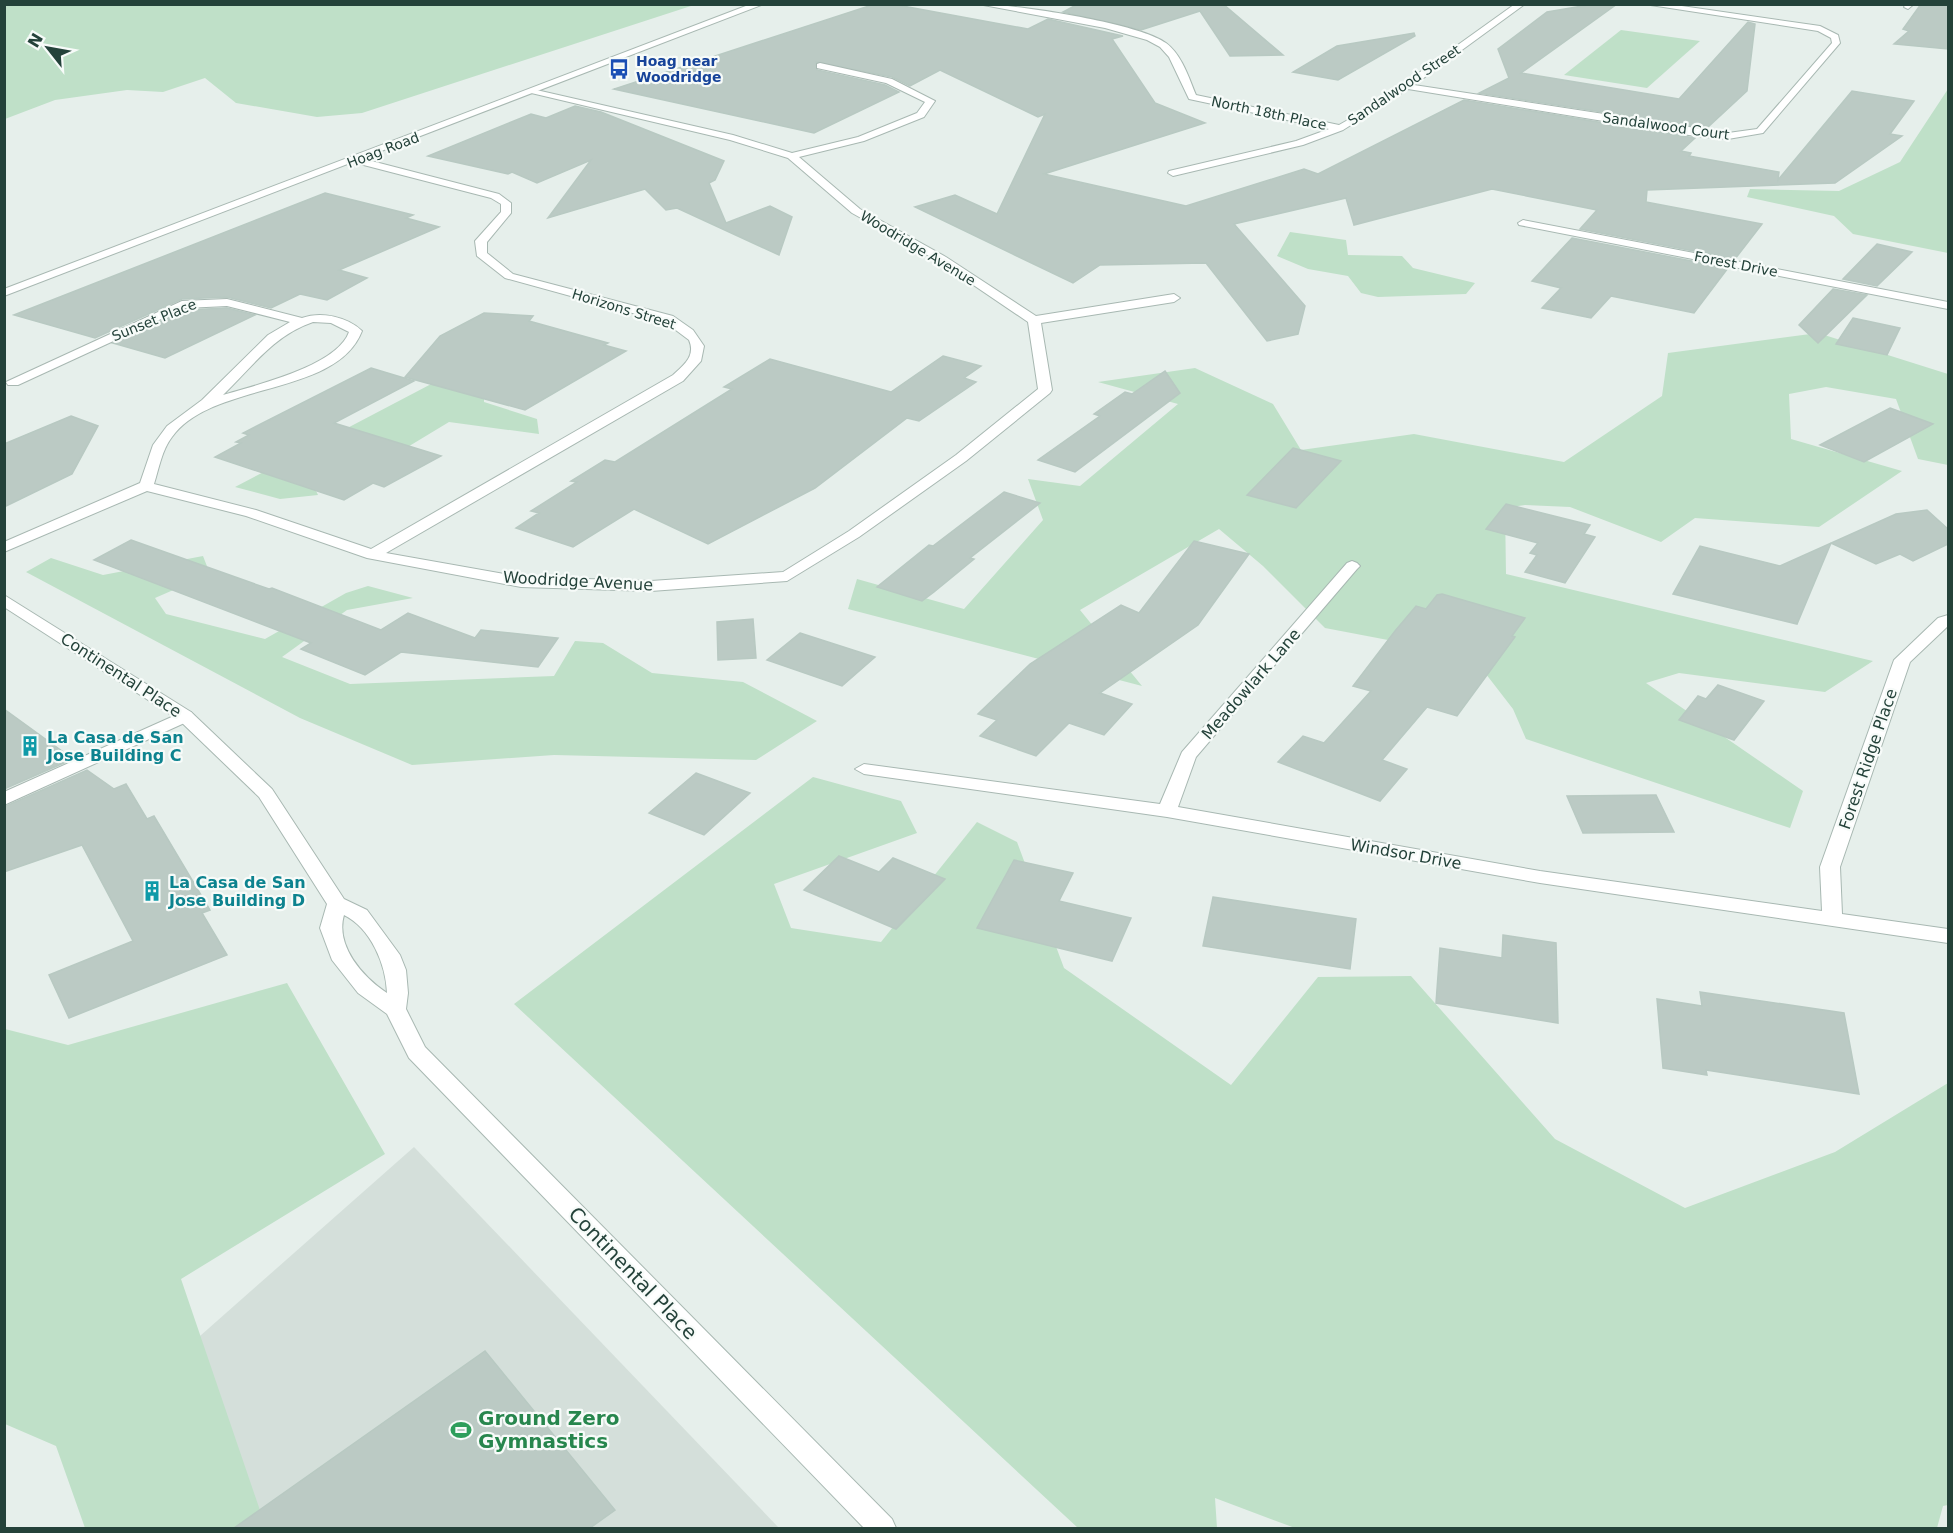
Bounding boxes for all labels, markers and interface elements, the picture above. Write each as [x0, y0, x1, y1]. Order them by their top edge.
north arrow [18, 18, 78, 78]
text: N [24, 30, 47, 51]
street label: Sandalwood Street [1345, 41, 1464, 129]
place label: Hoag near Woodridge [636, 53, 721, 85]
bus stop icon: Hoag near Woodridge [607, 57, 631, 81]
street label: North 18th Place [1210, 93, 1328, 133]
street label: Sandalwood Court [1601, 109, 1731, 143]
street label: Hoag Road [345, 129, 421, 171]
street label: Woodridge Avenue [858, 207, 978, 289]
street label: Forest Drive [1693, 248, 1779, 280]
street label: Horizons Street [570, 286, 678, 333]
street label: Sunset Place [109, 296, 199, 344]
street label: Woodridge Avenue [502, 568, 654, 594]
street label: Meadowlark Lane [1198, 625, 1304, 743]
street label: Continental Place [57, 629, 185, 721]
street label: Forest Ridge Place [1835, 686, 1901, 832]
place label: La Casa de San Jose Building C [46, 728, 184, 765]
building icon: La Casa de San Jose Building C [18, 734, 42, 758]
street label: Windsor Drive [1349, 835, 1463, 873]
place label: La Casa de San Jose Building D [168, 873, 306, 910]
building icon: La Casa de San Jose Building D [140, 879, 164, 903]
street label: Continental Place [564, 1202, 702, 1344]
place label: Ground Zero Gymnastics [478, 1406, 619, 1453]
sports icon: Ground Zero Gymnastics [449, 1418, 473, 1442]

